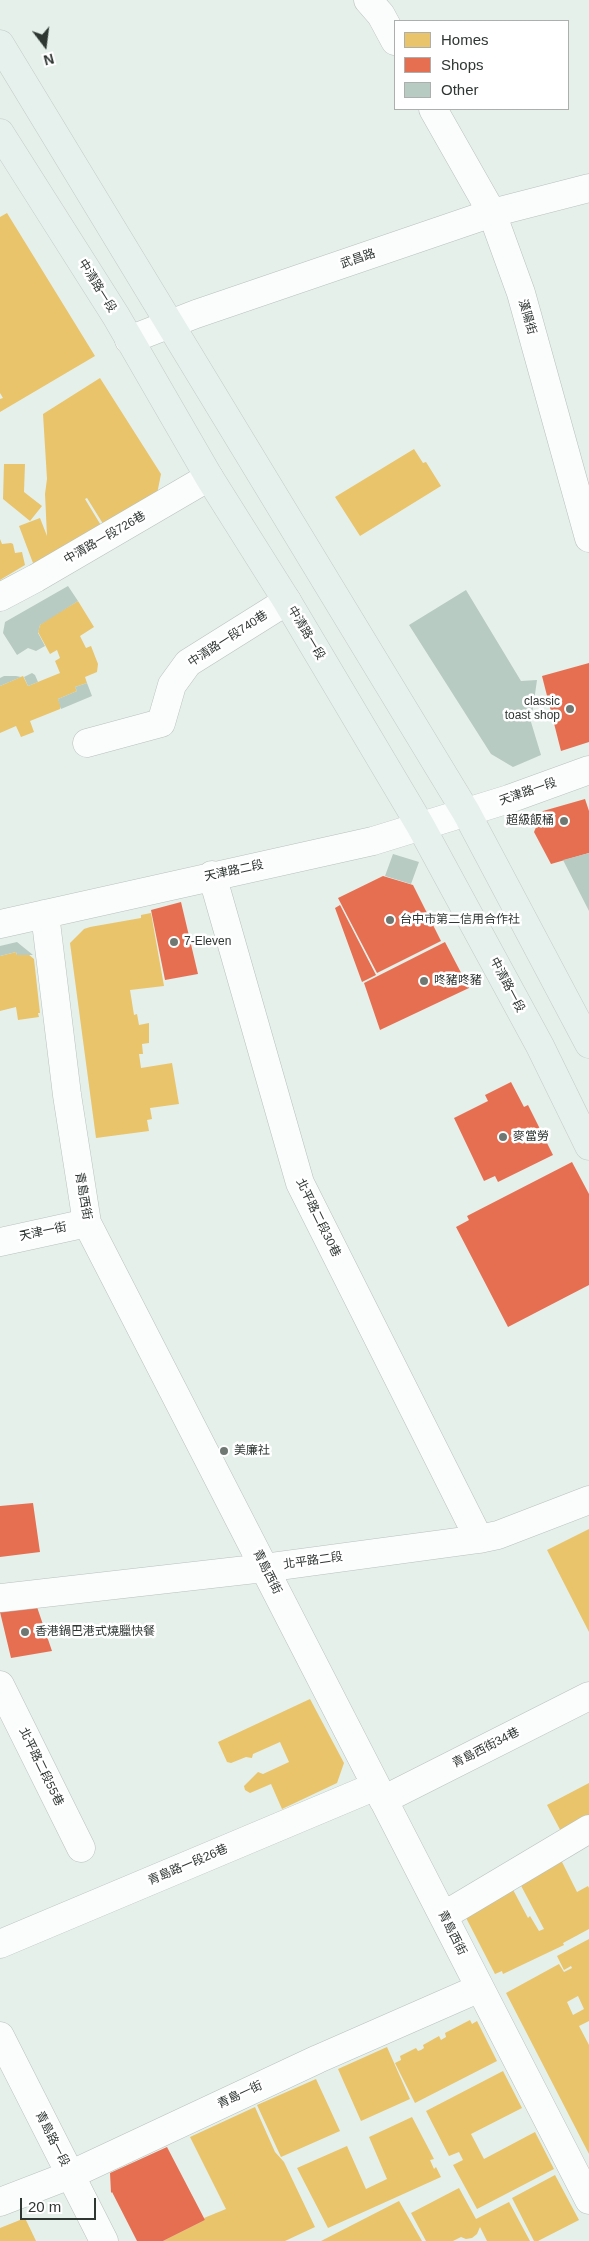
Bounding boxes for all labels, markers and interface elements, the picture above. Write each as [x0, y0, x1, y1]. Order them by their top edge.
north arrow [20, 20, 70, 70]
legend [394, 20, 569, 110]
text: Homes [441, 31, 489, 48]
text: N [42, 50, 56, 69]
text: Shops [441, 56, 484, 73]
text: Other [441, 81, 479, 98]
street label: 武昌路 [339, 246, 377, 272]
street label: 中清路一段 [75, 257, 119, 315]
street label: 漢陽街 [515, 298, 539, 336]
street label: 中清路一段726巷 [62, 509, 148, 567]
street label: 中清路一段 [284, 604, 328, 662]
street label: 中清路一段740巷 [185, 608, 271, 670]
place label: classic toast shop [505, 695, 560, 723]
marker: classic toast shop [564, 703, 576, 715]
street label: 天津路一段 [497, 775, 559, 809]
place label: 超級飯桶 [506, 814, 554, 828]
marker: 超級飯桶 [558, 815, 570, 827]
street label: 天津路二段 [203, 858, 265, 884]
place label: 台中市第二信用合作社 [400, 913, 520, 927]
marker: 台中市第二信用合作社 [384, 914, 396, 926]
place label: 7-Eleven [184, 935, 231, 949]
marker: 7-Eleven [168, 936, 180, 948]
street label: 中清路一段 [487, 955, 527, 1015]
place label: 咚豬咚豬 [434, 974, 482, 988]
marker: 咚豬咚豬 [418, 975, 430, 987]
place label: 麥當勞 [513, 1130, 549, 1144]
marker: 麥當勞 [497, 1131, 509, 1143]
street label: 青島西街 [72, 1171, 94, 1221]
street label: 北平路二段30巷 [293, 1176, 343, 1260]
street label: 天津一街 [18, 1220, 68, 1244]
place label: 美廉社 [234, 1444, 270, 1458]
marker: 美廉社 [218, 1445, 230, 1457]
street label: 青島西街 [250, 1547, 284, 1597]
street label: 北平路二段 [282, 1550, 344, 1572]
place label: 香港鍋巴港式燒臘快餐 [35, 1625, 155, 1639]
marker: 香港鍋巴港式燒臘快餐 [19, 1626, 31, 1638]
street label: 北平路二段55巷 [16, 1725, 66, 1809]
street label: 青島西街34巷 [450, 1725, 522, 1771]
street label: 青島路一段26巷 [146, 1842, 230, 1888]
street label: 青島西街 [435, 1908, 469, 1958]
street label: 青島一街 [215, 2078, 265, 2112]
street label: 青島路一段 [32, 2109, 72, 2169]
scale bar [22, 2188, 99, 2220]
text: 20 m [28, 2198, 61, 2215]

